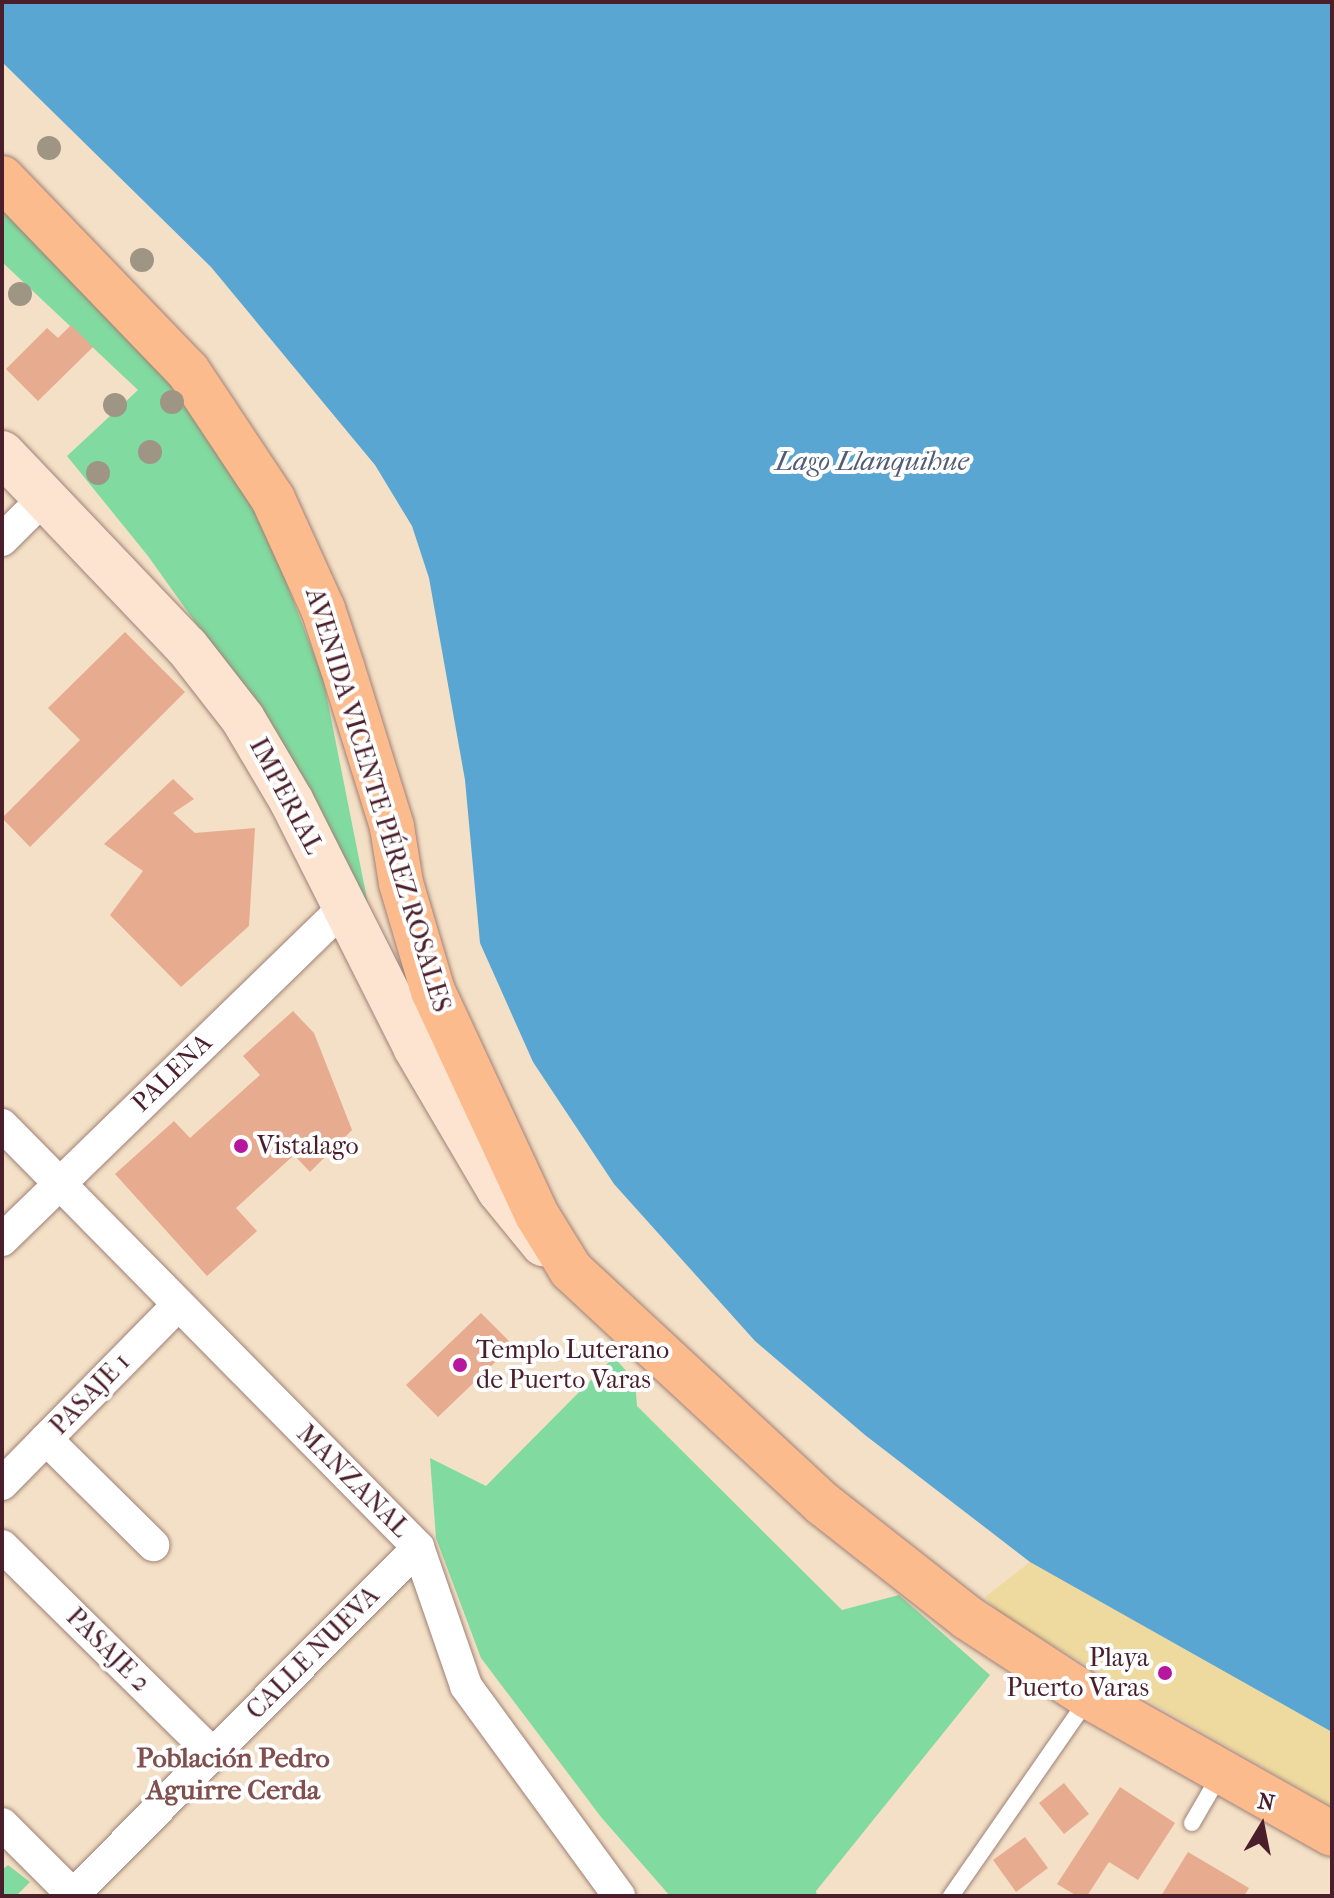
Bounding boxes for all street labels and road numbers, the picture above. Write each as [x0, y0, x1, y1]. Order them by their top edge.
street label: AVENIDA VICENTE PÉREZ ROSALES [299, 584, 457, 1016]
street label: IMPERIAL [242, 733, 330, 859]
street label: PALENA [125, 1027, 219, 1119]
street label: PASAJE 1 [43, 1347, 137, 1441]
street label: MANZANAL [290, 1418, 416, 1544]
street label: CALLE NUEVA [240, 1580, 386, 1726]
street label: PASAJE 2 [60, 1602, 156, 1698]

